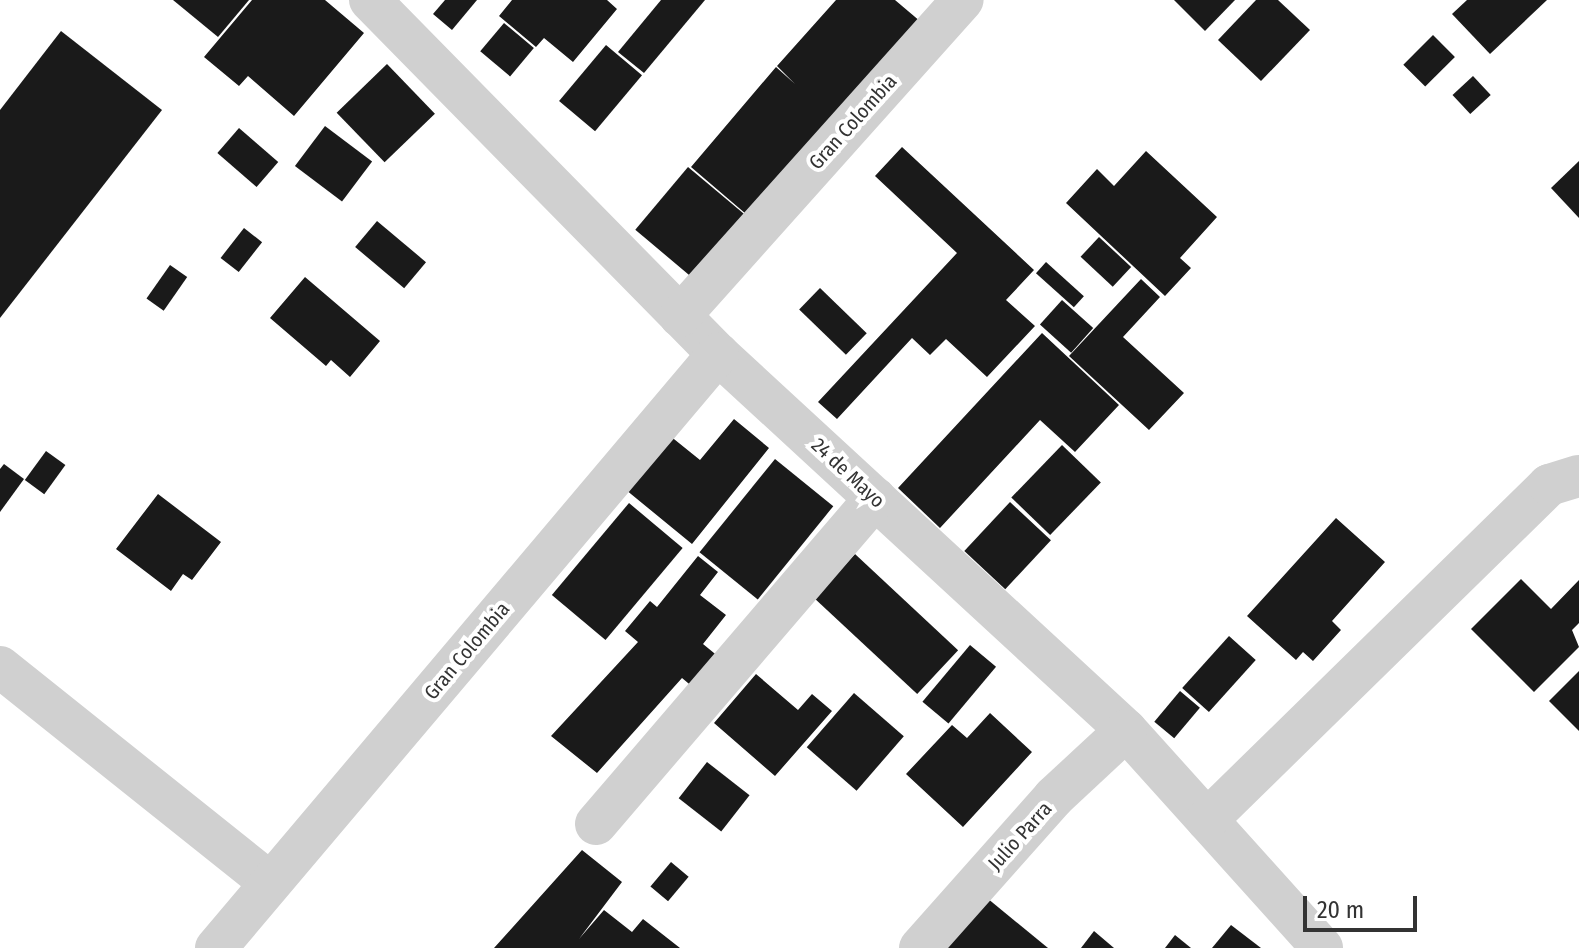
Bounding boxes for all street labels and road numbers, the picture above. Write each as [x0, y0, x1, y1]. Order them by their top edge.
street label: Gran Colombia [804, 69, 902, 175]
street label: 24 de Mayo [806, 433, 890, 513]
street label: Gran Colombia [419, 597, 515, 705]
street label: Julio Parra [983, 797, 1057, 875]

